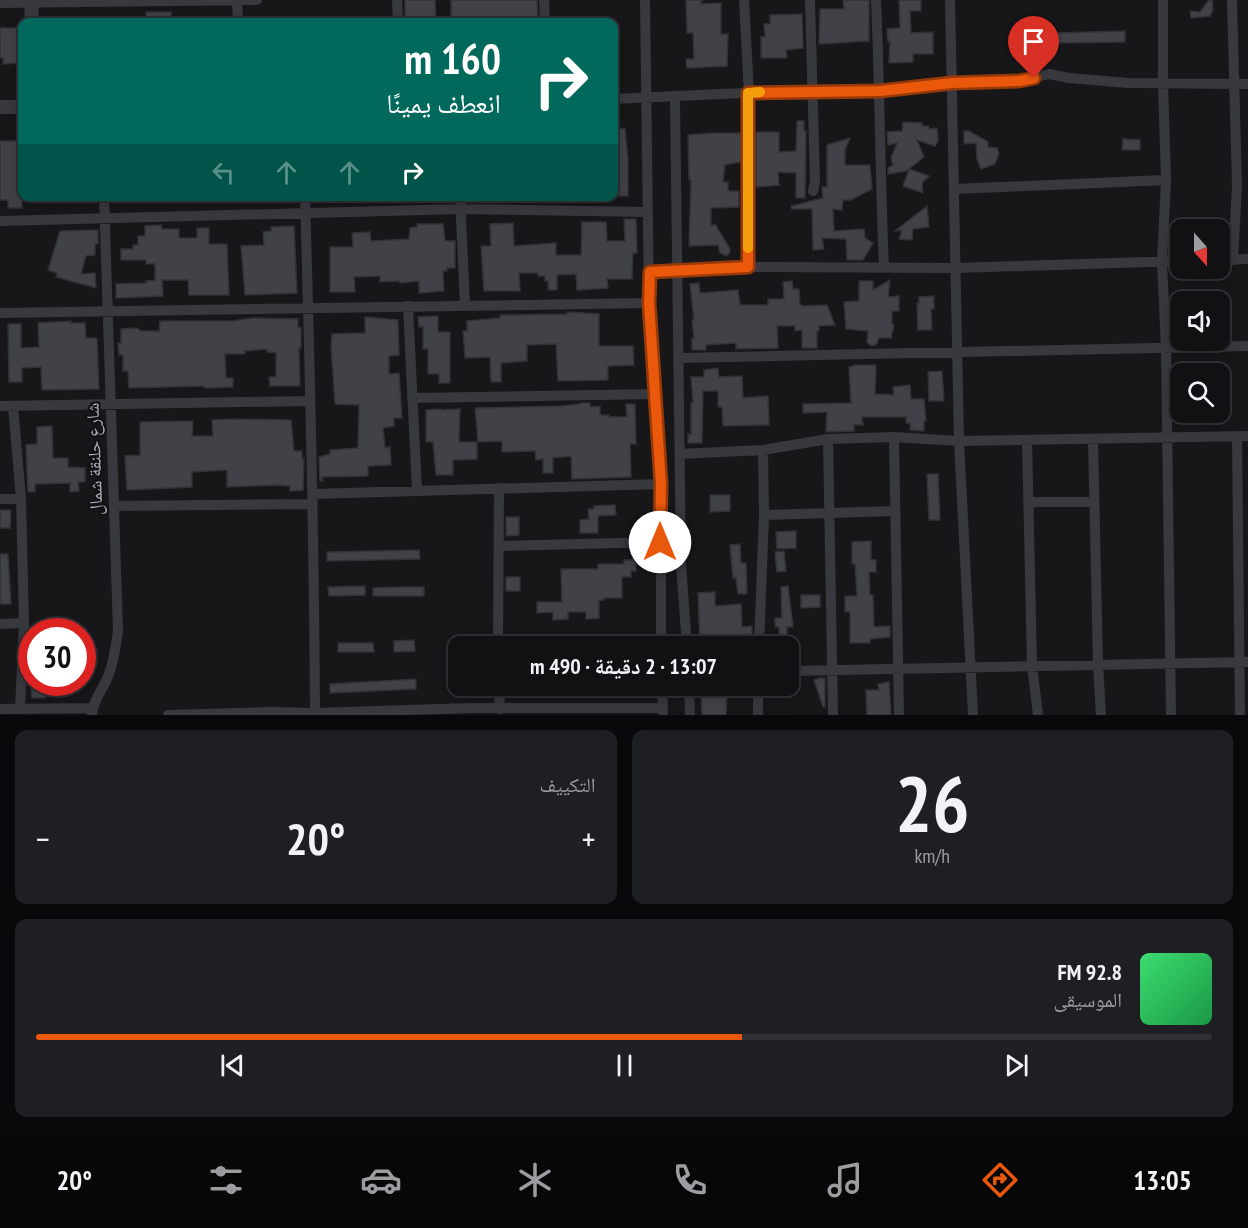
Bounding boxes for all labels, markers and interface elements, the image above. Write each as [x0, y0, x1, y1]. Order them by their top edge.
pin [1008, 16, 1059, 78]
icon: arrive [1017, 25, 1050, 58]
text: 160 m [404, 31, 501, 86]
icon: right [522, 42, 600, 120]
text: انعطف يمينًا [386, 86, 501, 120]
icon: left [207, 156, 240, 189]
icon: ahead [270, 156, 303, 189]
icon: ahead [333, 156, 366, 189]
icon: right [396, 156, 429, 189]
north arrow [1170, 219, 1230, 279]
map controls [1170, 219, 1230, 423]
button: sound [1170, 291, 1230, 351]
button: search [1170, 363, 1230, 423]
street label: شارع حلنقة شمال [81, 402, 107, 516]
position arrow [628, 510, 692, 574]
speed limit sign: 30 [18, 618, 96, 696]
text: 13:07 · 2 دقيقة · 490 m [530, 652, 717, 680]
text: 26 [895, 753, 970, 854]
text: التكييف [539, 772, 596, 798]
text: 20° [286, 809, 345, 867]
text: − [36, 817, 50, 860]
text: + [582, 817, 596, 860]
text: km/h [915, 843, 950, 869]
text: 92.8 FM [1057, 958, 1122, 986]
text: الموسيقى [1054, 987, 1122, 1013]
icon: previous [216, 1049, 249, 1082]
icon: pause [608, 1049, 641, 1082]
icon: next [1000, 1049, 1033, 1082]
icon: filters [205, 1159, 247, 1201]
icon: car [360, 1159, 402, 1201]
icon: climate [514, 1159, 556, 1201]
icon: phone [669, 1159, 711, 1201]
icon: music [824, 1159, 866, 1201]
icon: directions [979, 1159, 1021, 1201]
text: 20° [56, 1163, 92, 1197]
text: 13:05 [1133, 1163, 1192, 1197]

